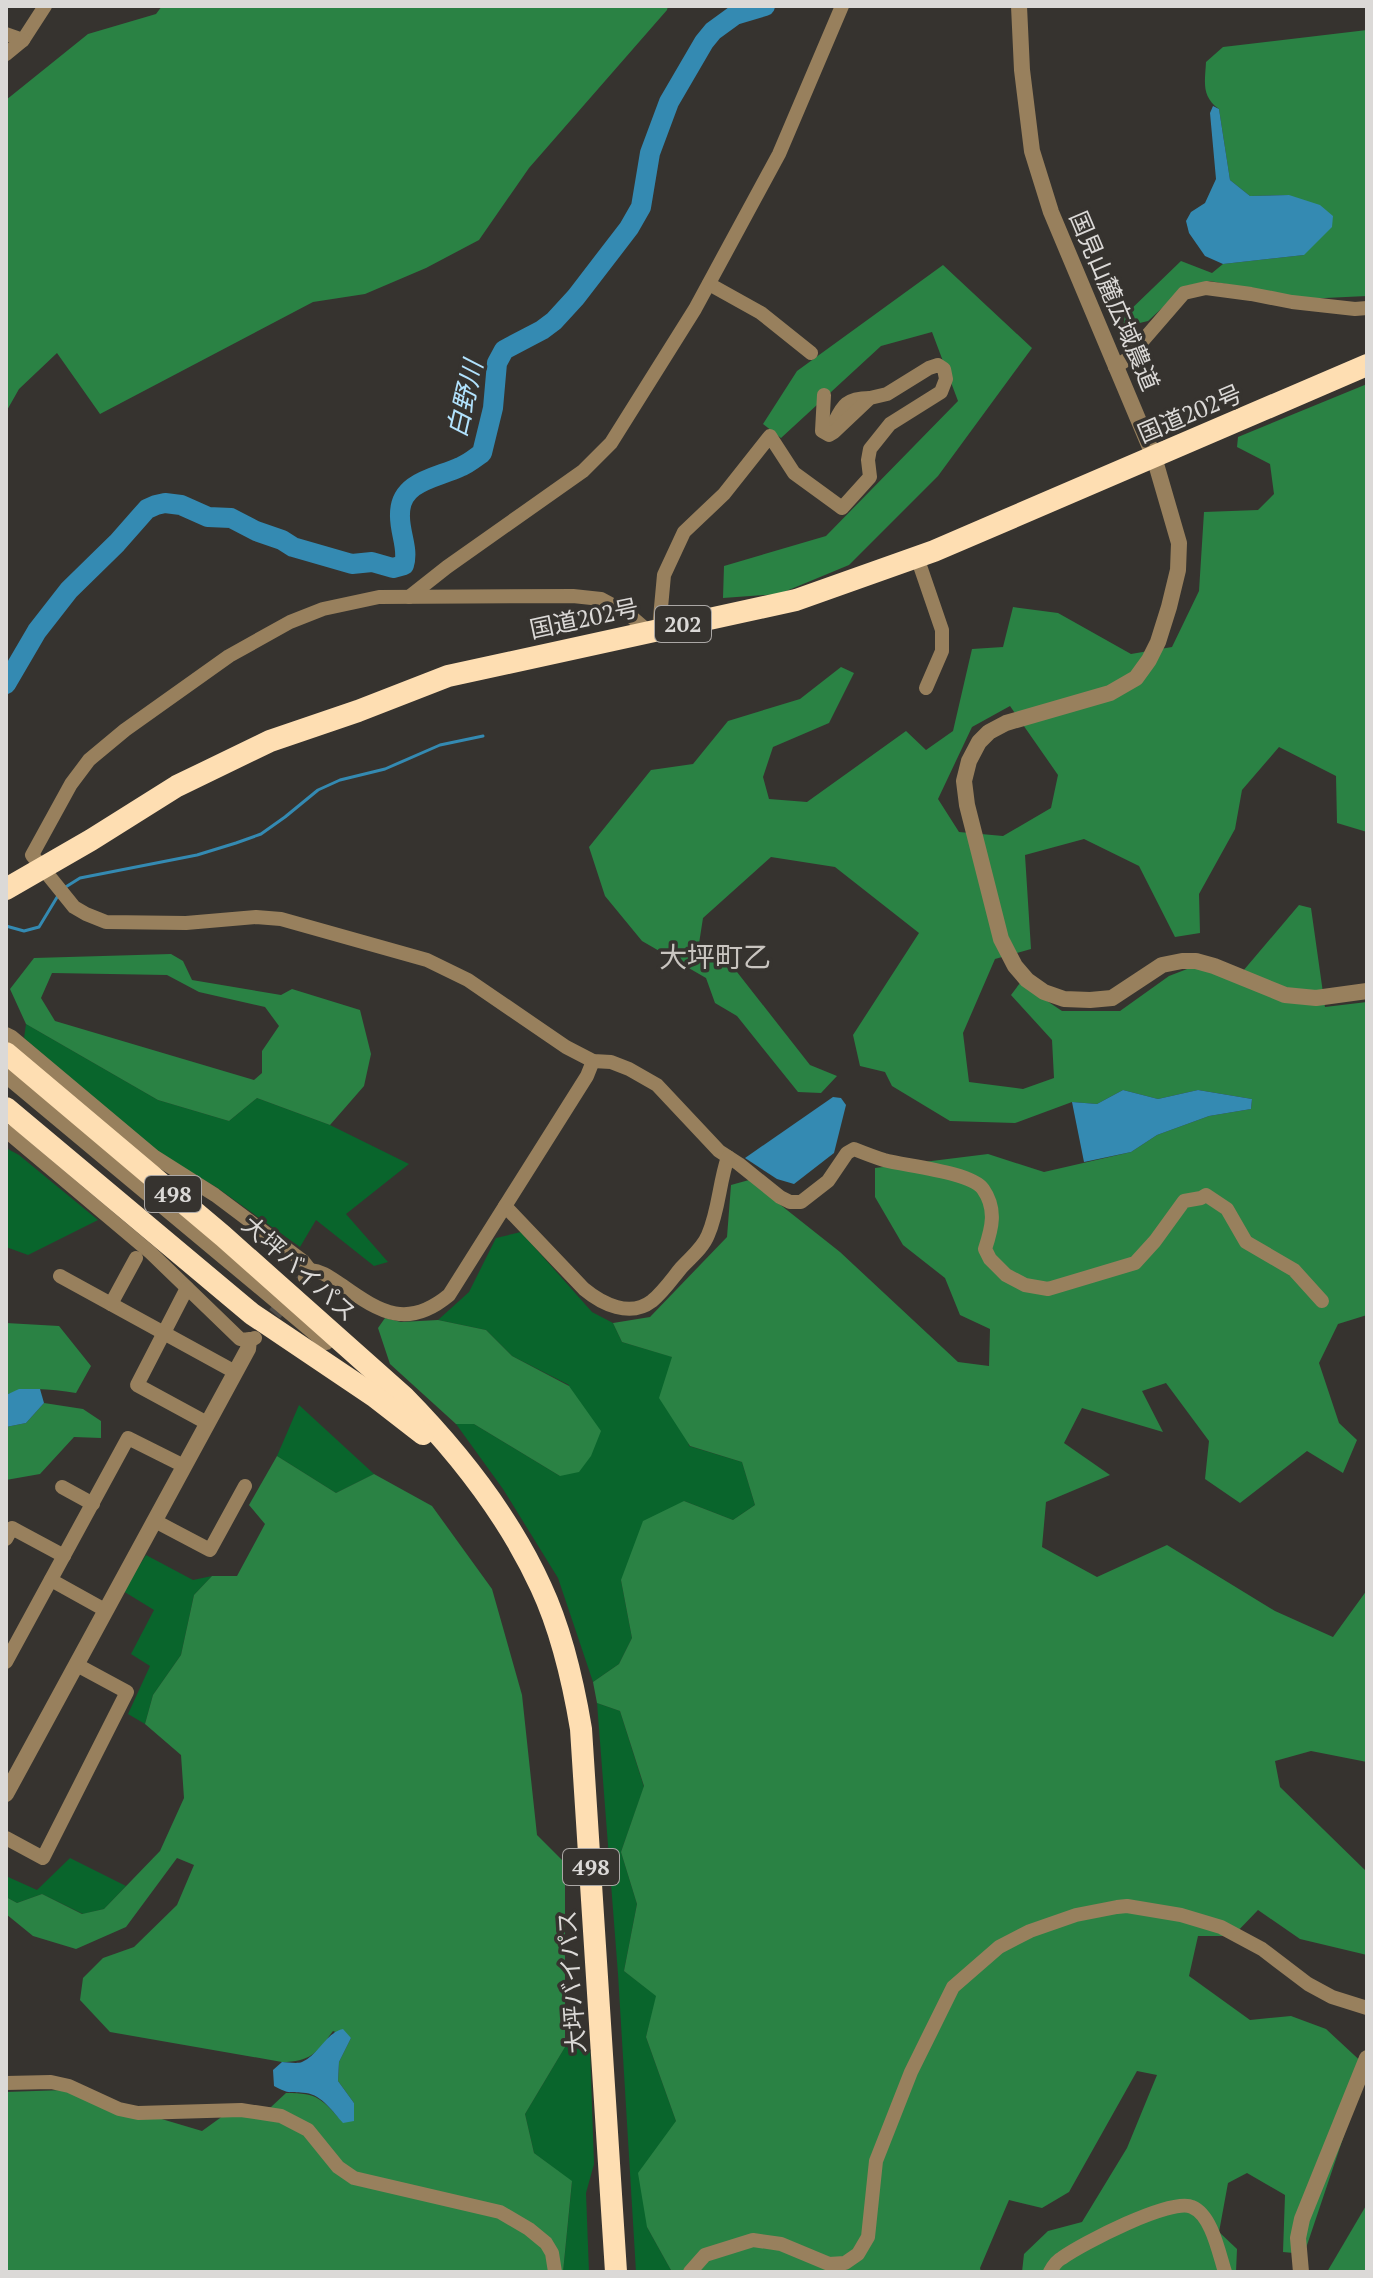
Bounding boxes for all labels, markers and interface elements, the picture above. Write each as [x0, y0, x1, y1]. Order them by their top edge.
street label: 国見山麓広域農道 [1063, 206, 1167, 395]
water label: 白野川 [439, 354, 490, 441]
street label: 国道202号 [1133, 377, 1247, 449]
street label: 国道202号 [526, 591, 641, 645]
road number: 202 [655, 606, 711, 642]
district label: 大坪町乙 [659, 938, 771, 975]
road number: 498 [145, 1176, 201, 1212]
street label: 大坪バイパス [236, 1208, 364, 1328]
road number: 498 [563, 1849, 619, 1885]
street label: 大坪バイパス [550, 1909, 592, 2055]

